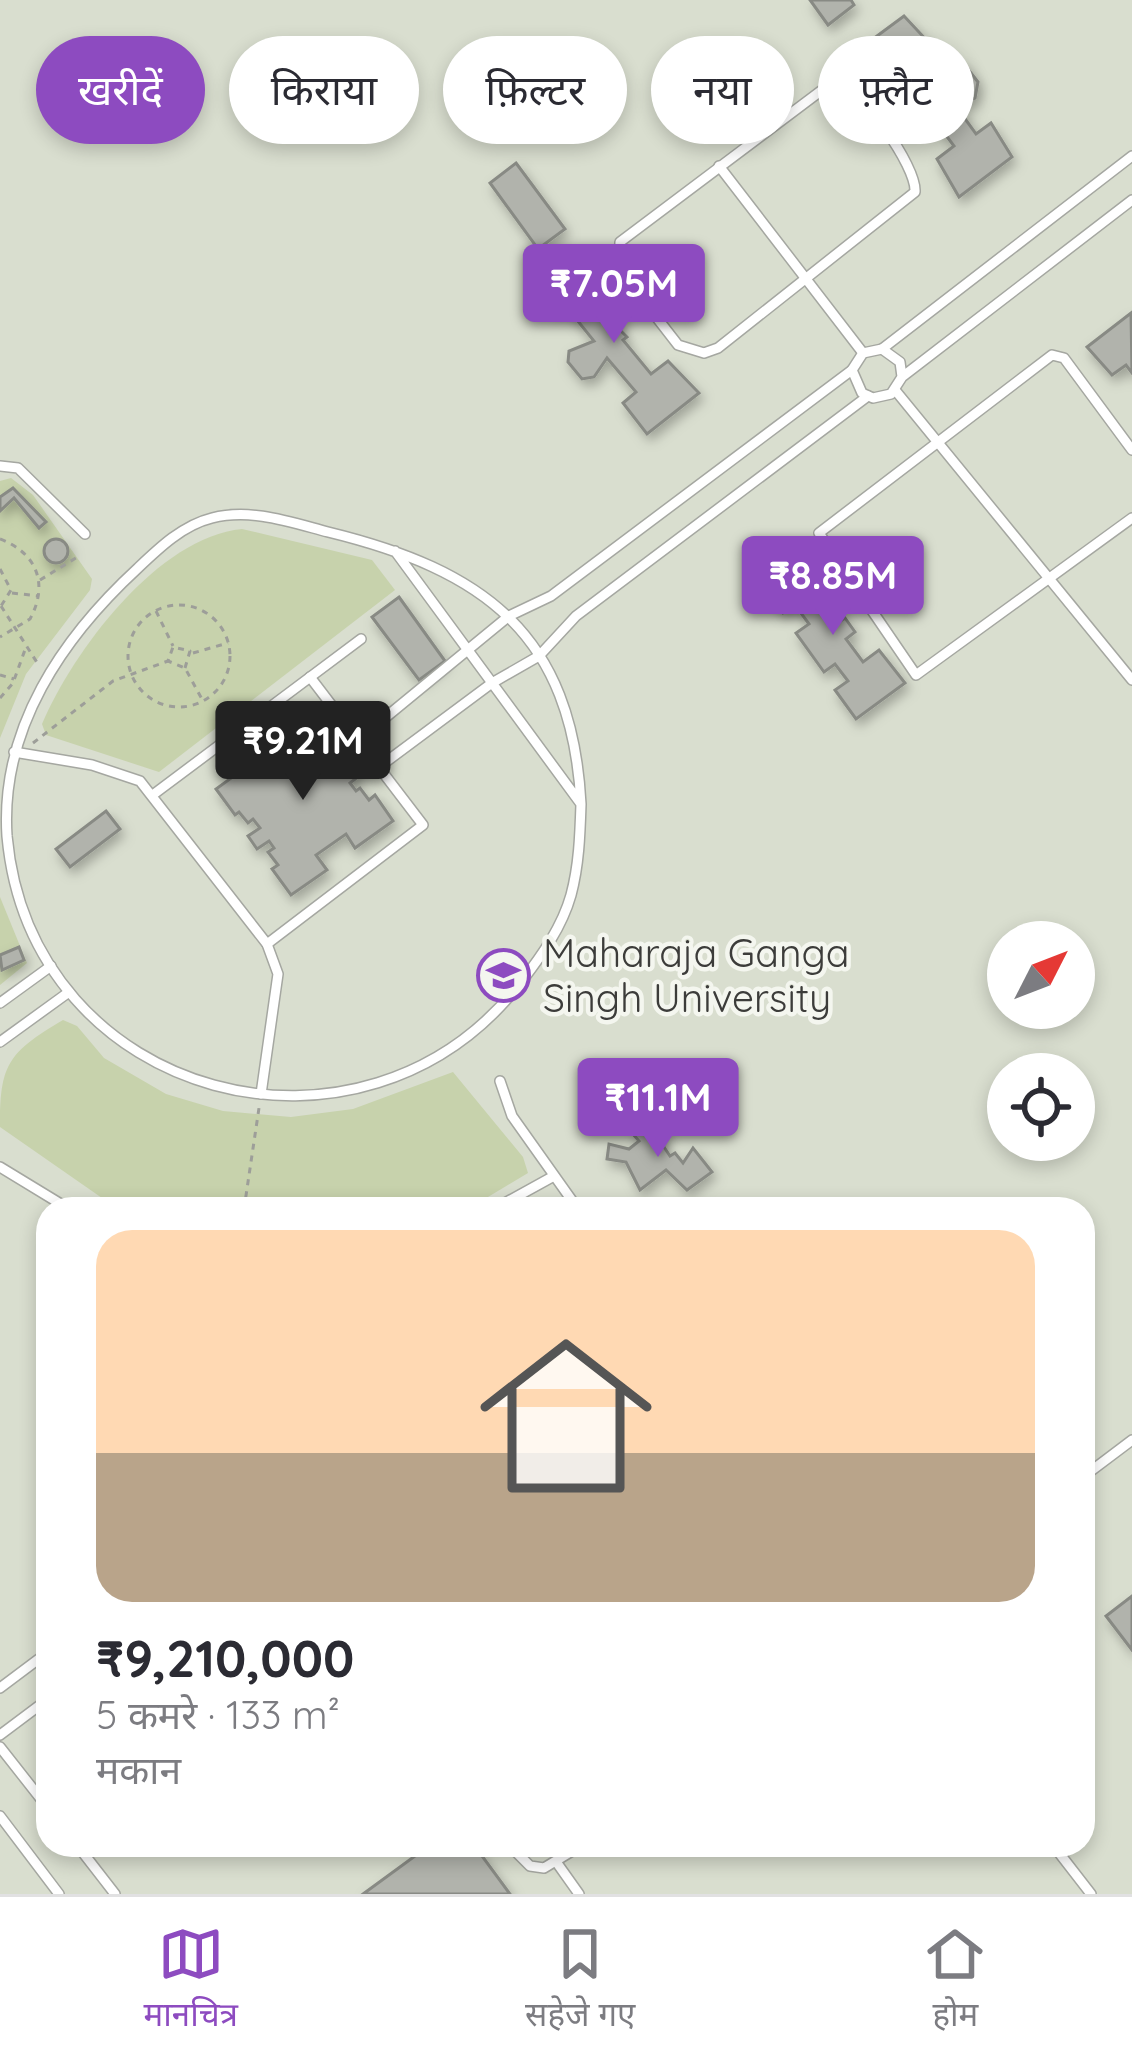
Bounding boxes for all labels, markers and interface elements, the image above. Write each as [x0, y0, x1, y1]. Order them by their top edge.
chip: खरीदें [36, 36, 205, 144]
chip: किराया [229, 36, 419, 144]
chip: फ़िल्टर [443, 36, 627, 144]
chip: नया [651, 36, 794, 144]
chip: फ़्लैट [818, 36, 974, 144]
pin: ₹7.05M [516, 244, 712, 346]
text: ₹7.05M [550, 258, 678, 307]
pin: ₹8.85M [735, 536, 931, 638]
text: ₹8.85M [769, 550, 897, 599]
pin: ₹9.21M [205, 701, 401, 803]
text: ₹9.21M [242, 715, 364, 764]
north arrow [987, 921, 1095, 1029]
map controls [987, 921, 1095, 1161]
place label: Maharaja Ganga Singh University [543, 928, 849, 1022]
school or university icon: Maharaja Ganga Singh University [476, 947, 532, 1003]
button: locate [987, 1053, 1095, 1161]
pin: ₹11.1M [560, 1058, 756, 1160]
text: ₹11.1M [605, 1072, 711, 1121]
icon: home [458, 1308, 674, 1524]
text: ₹9,210,000 [96, 1626, 354, 1690]
text: 5 कमरे · 133 m² [96, 1690, 340, 1739]
text: मकान [96, 1745, 181, 1794]
tab: मानचित्र [144, 1921, 238, 2039]
tab: सहेजे गए [525, 1921, 635, 2039]
tab: होम [922, 1921, 988, 2039]

